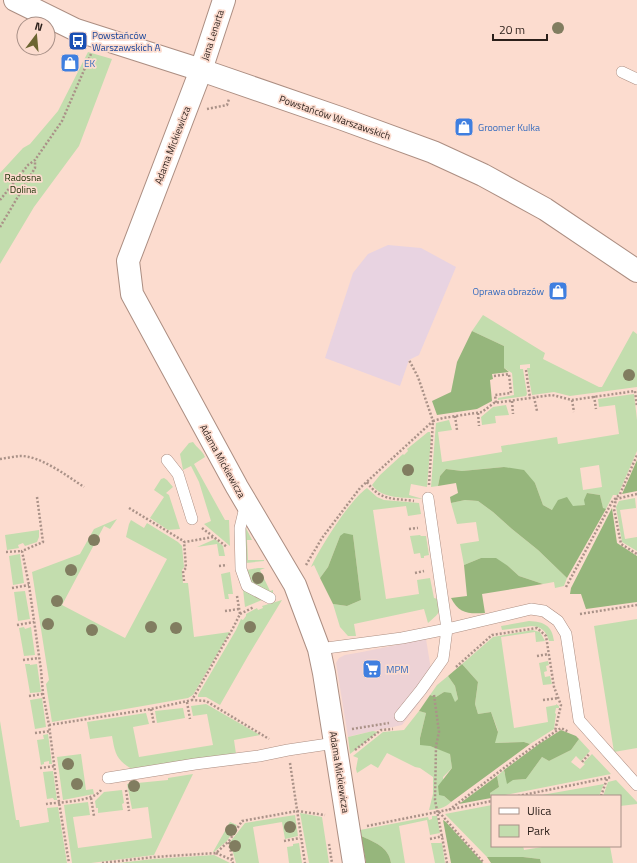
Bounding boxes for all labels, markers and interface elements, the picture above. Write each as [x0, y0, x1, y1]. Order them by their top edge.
street label: Jana Lenarta [197, 8, 228, 63]
north arrow [16, 16, 56, 56]
scale bar [493, 16, 547, 42]
text: N [33, 18, 45, 35]
text: 20 m [499, 20, 525, 39]
place label: Powstańców Warszawskich A [92, 28, 161, 55]
bus stop icon: Powstańców Warszawskich A [67, 30, 89, 52]
shop icon: EK [59, 52, 81, 74]
place label: EK [84, 56, 96, 71]
street label: Powstańców Warszawskich [277, 91, 393, 144]
street label: Adama Mickiewicza [151, 104, 194, 186]
shop icon: Groomer Kulka [453, 116, 475, 138]
place label: Groomer Kulka [478, 120, 540, 135]
park label: Radosna Dolina [5, 170, 41, 197]
shop icon: Oprawa obrazów [547, 280, 569, 302]
place label: Oprawa obrazów [473, 284, 544, 299]
street label: Adama Mickiewicza [196, 422, 249, 501]
supermarket icon: MPM [361, 658, 383, 680]
place label: MPM [386, 662, 409, 677]
street label: Adama Mickiewicza [326, 730, 353, 814]
legend [491, 795, 621, 847]
text: Ulica [527, 801, 551, 820]
text: Park [527, 821, 550, 840]

